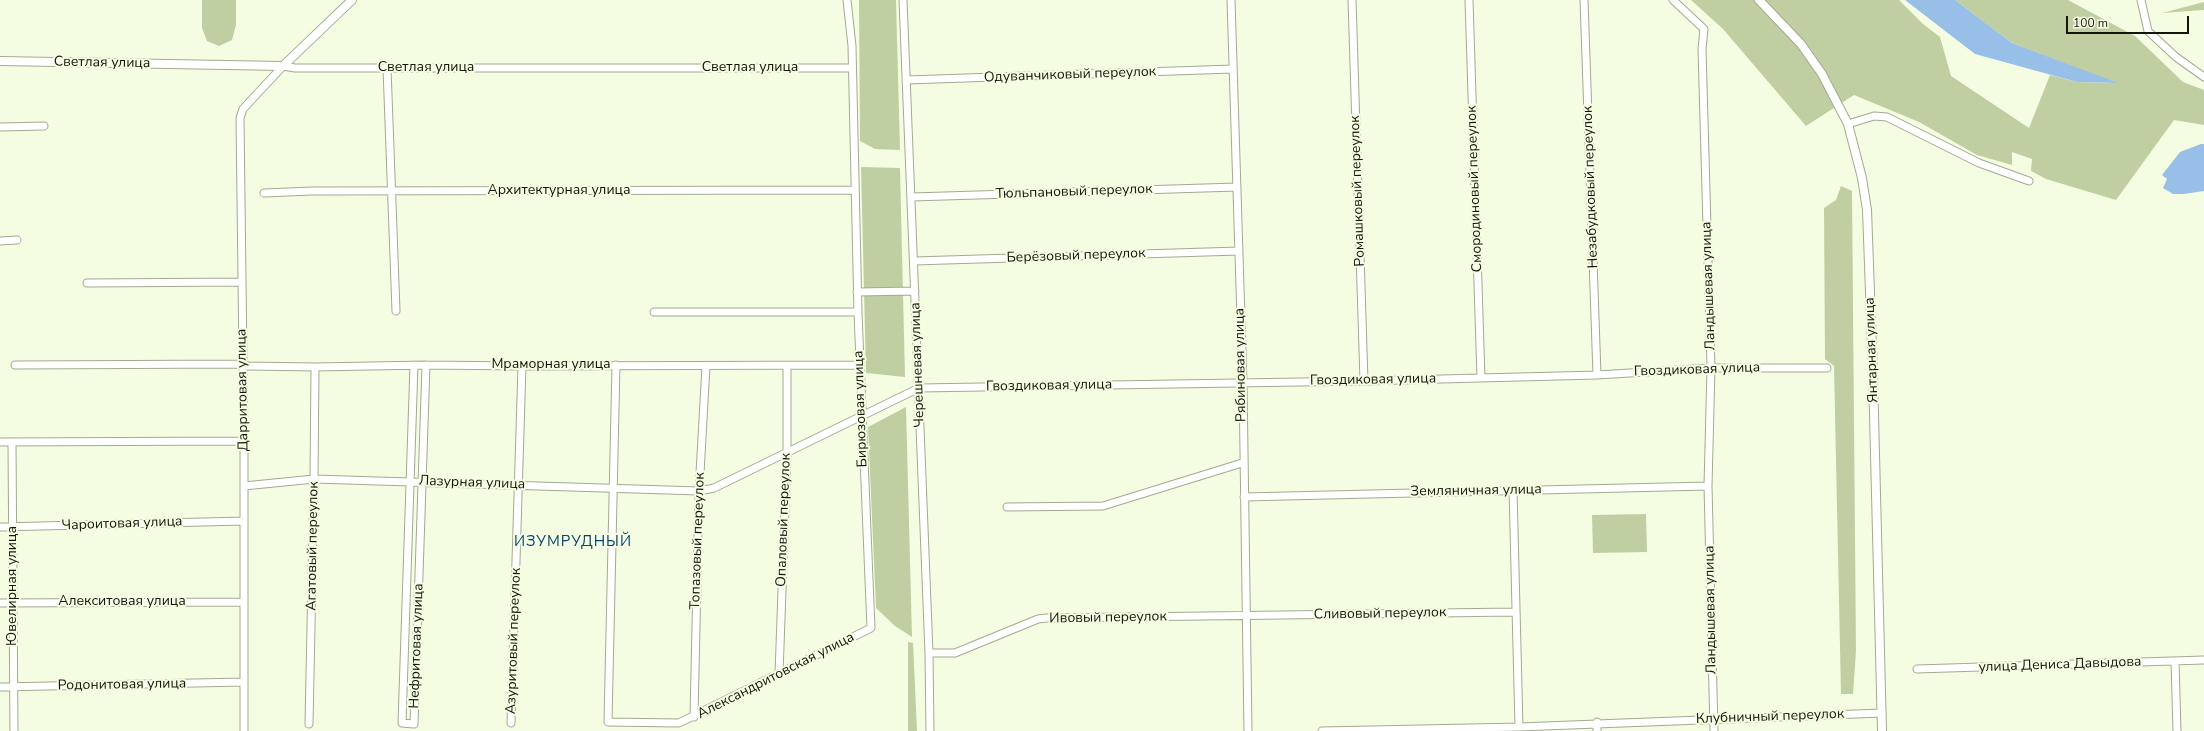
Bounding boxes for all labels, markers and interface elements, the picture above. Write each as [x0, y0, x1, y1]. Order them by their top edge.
scale bar [2068, 8, 2191, 34]
text: 100 m [2073, 15, 2108, 31]
street label: Светлая улица [54, 54, 150, 72]
street label: Светлая улица [378, 60, 474, 76]
street label: Светлая улица [702, 60, 798, 76]
street label: Одуванчиковый переулок [984, 64, 1156, 86]
street label: Смородиновый переулок [1464, 105, 1486, 273]
street label: Незабудковый переулок [1580, 105, 1602, 269]
street label: Ромашковый переулок [1347, 115, 1369, 267]
street label: Тюльпановый переулок [995, 181, 1153, 203]
street label: Архитектурная улица [487, 183, 631, 199]
street label: Ландышевая улица [1698, 221, 1720, 351]
street label: Берёзовый переулок [1006, 245, 1146, 267]
street label: Янтарная улица [1862, 297, 1882, 403]
street label: Черешневая улица [907, 302, 929, 428]
street label: Рябиновая улица [1232, 308, 1250, 422]
street label: Дарритовая улица [234, 328, 252, 452]
street label: Бирюзовая улица [851, 350, 871, 468]
street label: Мраморная улица [491, 357, 611, 373]
street label: Гвоздиковая улица [1634, 359, 1760, 381]
street label: Гвоздиковая улица [1310, 370, 1436, 390]
street label: Гвоздиковая улица [986, 376, 1112, 396]
street label: Опаловый переулок [773, 453, 795, 587]
street label: Топазовый переулок [687, 472, 709, 610]
street label: Лазурная улица [419, 473, 525, 493]
street label: Агатовый переулок [303, 481, 323, 611]
street label: Земляничная улица [1410, 481, 1542, 501]
street label: Чароитовая улица [61, 513, 183, 535]
street label: Ювелирная улица [5, 526, 21, 646]
district label: ИЗУМРУДНЫЙ [514, 533, 632, 551]
street label: Ландышевая улица [1701, 545, 1721, 675]
street label: Азуритовый переулок [503, 567, 525, 715]
street label: Нефритовая улица [406, 583, 428, 709]
street label: Алекситовая улица [58, 594, 186, 610]
street label: Сливовый переулок [1314, 604, 1446, 624]
street label: Ивовый переулок [1049, 609, 1167, 627]
street label: Александритовская улица [695, 629, 857, 723]
street label: улица Дениса Давыдова [1978, 654, 2142, 676]
street label: Родонитовая улица [58, 675, 186, 695]
street label: Клубничный переулок [1696, 706, 1844, 728]

